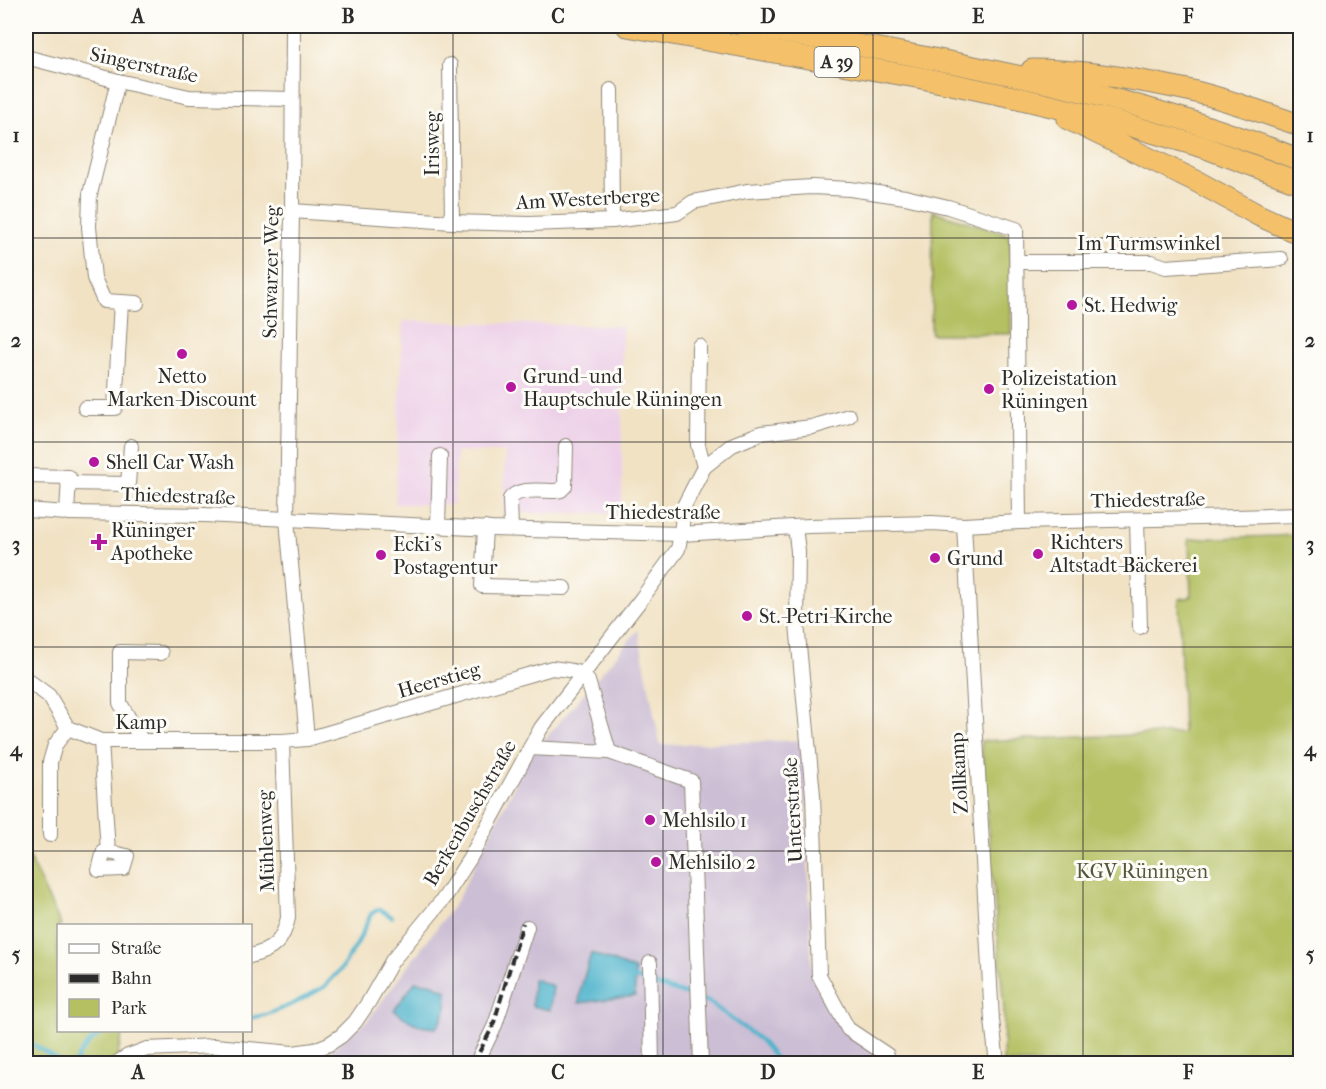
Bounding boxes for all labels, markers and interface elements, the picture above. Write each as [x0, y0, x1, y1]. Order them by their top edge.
text: A [130, 5, 146, 28]
text: B [341, 5, 355, 28]
text: C [551, 5, 565, 28]
text: D [760, 5, 776, 28]
text: E [972, 5, 984, 28]
text: F [1182, 5, 1194, 28]
street label: Singerstraße [88, 42, 200, 88]
road number: A 39 [814, 47, 860, 77]
street label: Irisweg [421, 111, 444, 176]
text: 1 [12, 124, 20, 147]
text: 1 [1306, 124, 1314, 147]
street label: Am Westerberge [514, 184, 661, 214]
street label: Schwarzer Weg [258, 205, 284, 339]
street label: Im Turmswinkel [1077, 232, 1221, 255]
place label: St. Hedwig [1084, 294, 1178, 317]
marker: St. Hedwig [1065, 298, 1079, 312]
text: 2 [11, 329, 21, 352]
text: 2 [1305, 329, 1315, 352]
marker: Netto Marken-Discount [175, 347, 189, 361]
place label: Netto Marken-Discount [107, 365, 257, 411]
place label: Grund- und Hauptschule Rüningen [523, 365, 722, 411]
place label: Polizeistation Rüningen [1001, 367, 1117, 413]
marker: Grund- und Hauptschule Rüningen [504, 380, 518, 394]
marker: Polizeistation Rüningen [982, 382, 996, 396]
place label: Shell Car Wash [106, 451, 235, 474]
marker: Shell Car Wash [87, 455, 101, 469]
street label: Thiedestraße [120, 483, 236, 509]
street label: Thiedestraße [1090, 487, 1206, 512]
street label: Thiedestraße [606, 501, 720, 524]
place label: Rüninger Apotheke [110, 519, 195, 565]
place label: Richters Altstadt-Bäckerei [1049, 531, 1198, 577]
text: 3 [12, 533, 20, 556]
place label: Ecki's Postagentur [393, 533, 498, 579]
text: 3 [1306, 533, 1314, 556]
marker: Rüninger Apotheke [92, 535, 106, 549]
place label: Grund [947, 547, 1005, 570]
marker: Richters Altstadt-Bäckerei [1031, 547, 1045, 561]
marker: Ecki's Postagentur [374, 548, 388, 562]
marker: Grund [928, 551, 942, 565]
place label: St.-Petri-Kirche [759, 605, 893, 628]
marker: St.-Petri-Kirche [740, 609, 754, 623]
street label: Heerstieg [395, 657, 483, 703]
street label: Kamp [115, 711, 167, 734]
street label: Zollkamp [945, 732, 973, 814]
street label: Berkenbuschstraße [419, 736, 521, 890]
text: 4 [9, 738, 23, 762]
text: 4 [1303, 738, 1317, 762]
street label: Unterstraße [779, 757, 807, 863]
street label: Mühlenweg [253, 789, 279, 892]
place label: Mehlsilo 1 [662, 809, 747, 832]
marker: Mehlsilo 1 [643, 813, 657, 827]
place label: Mehlsilo 2 [668, 851, 756, 874]
marker: Mehlsilo 2 [649, 855, 663, 869]
park label: KGV Rüningen [1076, 860, 1208, 883]
legend [57, 924, 252, 1032]
text: Straße [111, 938, 162, 959]
text: 5 [12, 943, 21, 966]
text: 5 [1306, 943, 1315, 966]
text: Bahn [111, 968, 152, 989]
text: Park [111, 998, 148, 1019]
text: A [130, 1061, 146, 1084]
text: B [341, 1061, 355, 1084]
text: C [551, 1061, 565, 1084]
text: D [760, 1061, 776, 1084]
text: E [972, 1061, 984, 1084]
text: F [1182, 1061, 1194, 1084]

